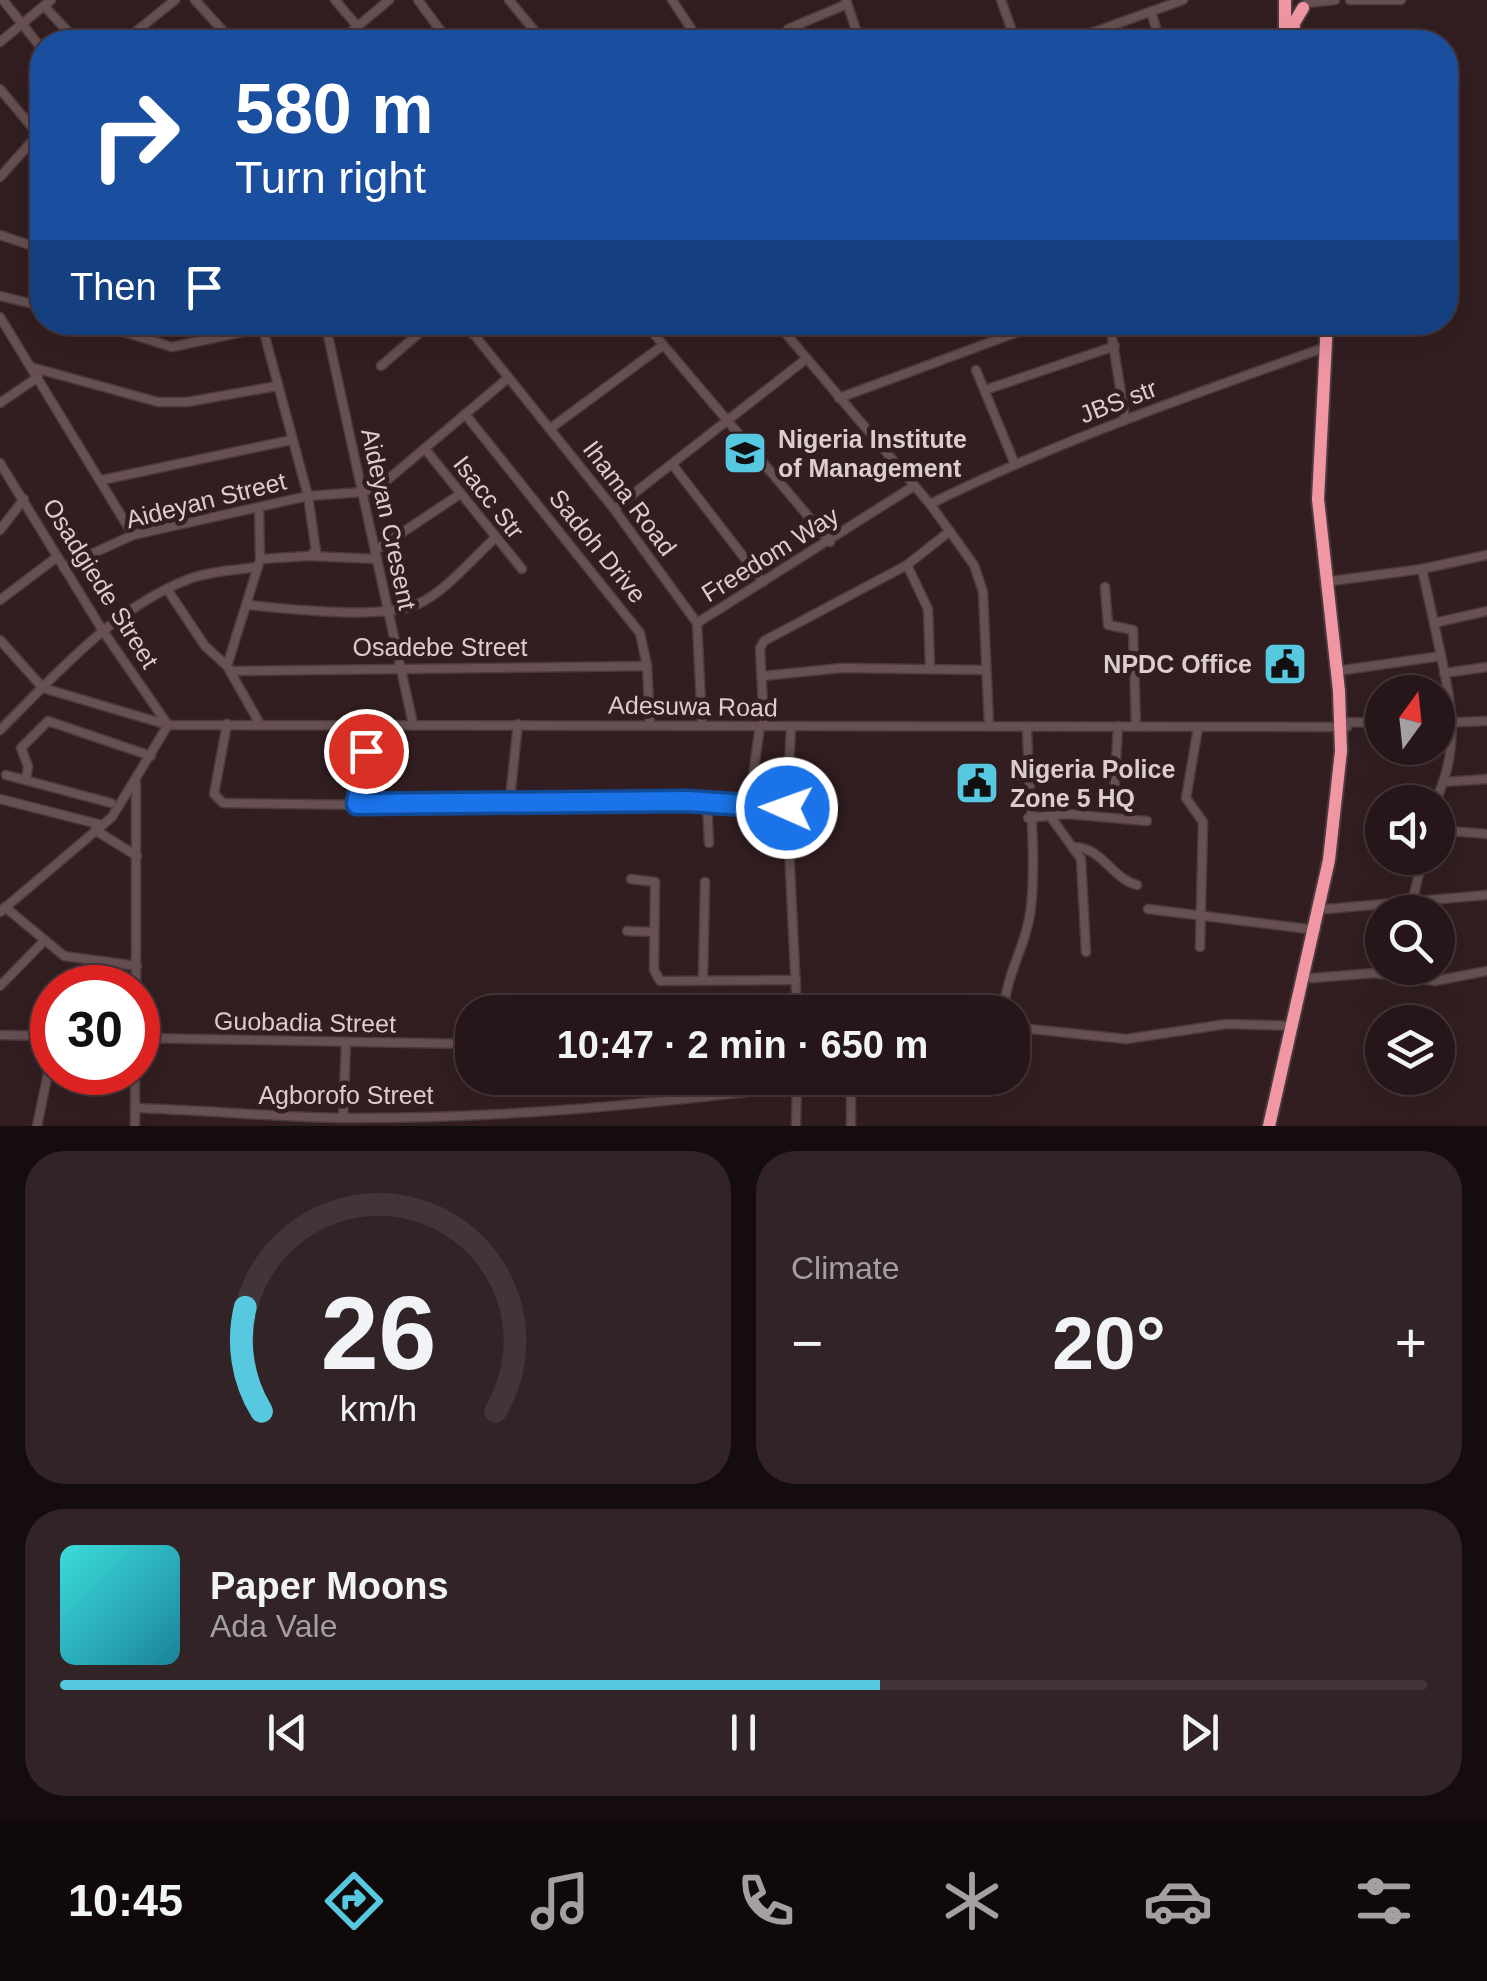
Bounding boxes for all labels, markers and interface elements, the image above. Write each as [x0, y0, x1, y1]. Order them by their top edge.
icon: right [70, 70, 200, 200]
text: 580 m [235, 70, 433, 148]
text: Turn right [235, 152, 426, 203]
icon: arrive [177, 260, 232, 315]
text: Then [70, 266, 157, 308]
street label: JBS str [1075, 373, 1161, 429]
place label: Nigeria Institute of Management [778, 425, 967, 482]
street label: Aideyan Cresent [356, 426, 422, 612]
school or university icon: Nigeria Institute of Management [722, 430, 768, 476]
street label: Ihama Road [578, 435, 682, 561]
street label: Isacc Str [448, 450, 530, 544]
street label: Aideyan Street [123, 467, 289, 533]
street label: Sadoh Drive [544, 484, 652, 608]
street label: Osadgiede Street [38, 493, 164, 673]
street label: Freedom Way [696, 501, 844, 607]
street label: Osadebe Street [352, 633, 528, 661]
public building icon: NPDC Office [1262, 641, 1308, 687]
place label: NPDC Office [1103, 650, 1252, 678]
north arrow [1365, 675, 1455, 765]
map controls [1365, 675, 1455, 1095]
street label: Adesuwa Road [608, 691, 778, 721]
pin [324, 709, 409, 794]
icon: arrive [339, 724, 394, 779]
place label: Nigeria Police Zone 5 HQ [1010, 755, 1175, 812]
position arrow [735, 756, 839, 860]
public building icon: Nigeria Police Zone 5 HQ [954, 760, 1000, 806]
button: sound [1365, 785, 1455, 875]
button: search [1365, 895, 1455, 985]
speed limit sign: 30 [30, 965, 160, 1095]
button: layers [1365, 1005, 1455, 1095]
street label: Guobadia Street [214, 1006, 396, 1038]
text: 10:47 · 2 min · 650 m [557, 1024, 928, 1066]
street label: Agborofo Street [258, 1081, 434, 1109]
text: Climate [791, 1250, 899, 1286]
text: 26 [320, 1275, 436, 1391]
text: 20° [1052, 1301, 1166, 1385]
text: − [791, 1312, 823, 1374]
text: + [1395, 1312, 1427, 1374]
text: km/h [339, 1389, 417, 1429]
text: Paper Moons [210, 1565, 449, 1607]
text: Ada Vale [210, 1608, 338, 1644]
icon: previous [260, 1705, 315, 1760]
icon: pause [716, 1705, 771, 1760]
icon: next [1172, 1705, 1227, 1760]
icon: directions [319, 1866, 389, 1936]
icon: music [525, 1866, 595, 1936]
icon: phone [731, 1866, 801, 1936]
icon: climate [937, 1866, 1007, 1936]
icon: car [1143, 1866, 1213, 1936]
icon: filters [1349, 1866, 1419, 1936]
text: 10:45 [68, 1875, 183, 1926]

